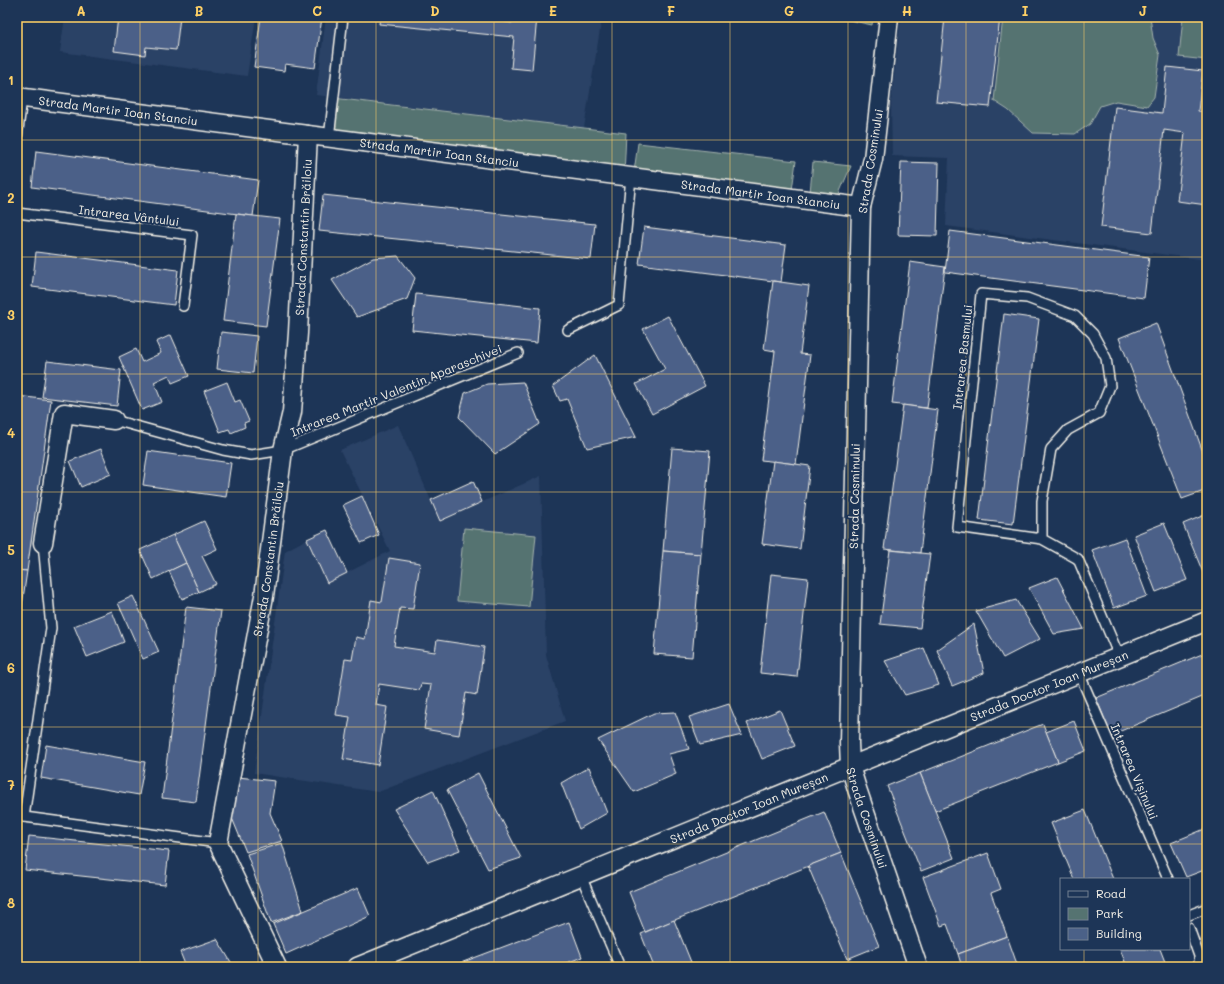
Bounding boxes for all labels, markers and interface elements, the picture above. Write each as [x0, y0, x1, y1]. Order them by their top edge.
text: A [76, 2, 86, 19]
text: B [195, 2, 204, 19]
text: C [312, 2, 322, 19]
text: D [430, 2, 440, 19]
text: E [549, 2, 557, 19]
text: F [667, 2, 675, 19]
text: G [784, 2, 794, 19]
text: H [902, 2, 912, 19]
text: I [1022, 2, 1029, 19]
text: J [1139, 2, 1147, 19]
text: 1 [8, 71, 14, 88]
street label: Strada Martir Ioan Stanciu [38, 92, 199, 128]
street label: Strada Cosminului [854, 108, 886, 214]
street label: Strada Martir Ioan Stanciu [359, 134, 520, 170]
street label: Strada Constantin Brăiloiu [291, 159, 315, 316]
street label: Strada Martir Ioan Stanciu [680, 176, 841, 212]
text: 2 [7, 189, 15, 206]
street label: Intrarea Vântului [78, 201, 180, 229]
street label: Intrarea Basmului [949, 304, 975, 410]
text: 3 [7, 306, 15, 323]
street label: Intrarea Martir Valentin Aparaschivei [288, 340, 504, 440]
text: 4 [7, 424, 15, 441]
street label: Strada Cosminului [845, 443, 863, 549]
street label: Strada Constantin Brăiloiu [249, 480, 287, 638]
text: 5 [7, 541, 15, 558]
street label: Strada Doctor Ioan Mureșan [968, 646, 1130, 725]
text: 6 [7, 659, 15, 676]
street label: Intrarea Vișinului [1108, 721, 1162, 821]
street label: Strada Cosminului [843, 765, 892, 870]
street label: Strada Doctor Ioan Mureșan [667, 768, 830, 847]
text: 7 [7, 776, 15, 793]
legend [1060, 878, 1190, 950]
text: Road [1096, 885, 1126, 901]
text: 8 [7, 894, 15, 911]
text: Park [1096, 905, 1123, 921]
text: Building [1096, 925, 1142, 941]

